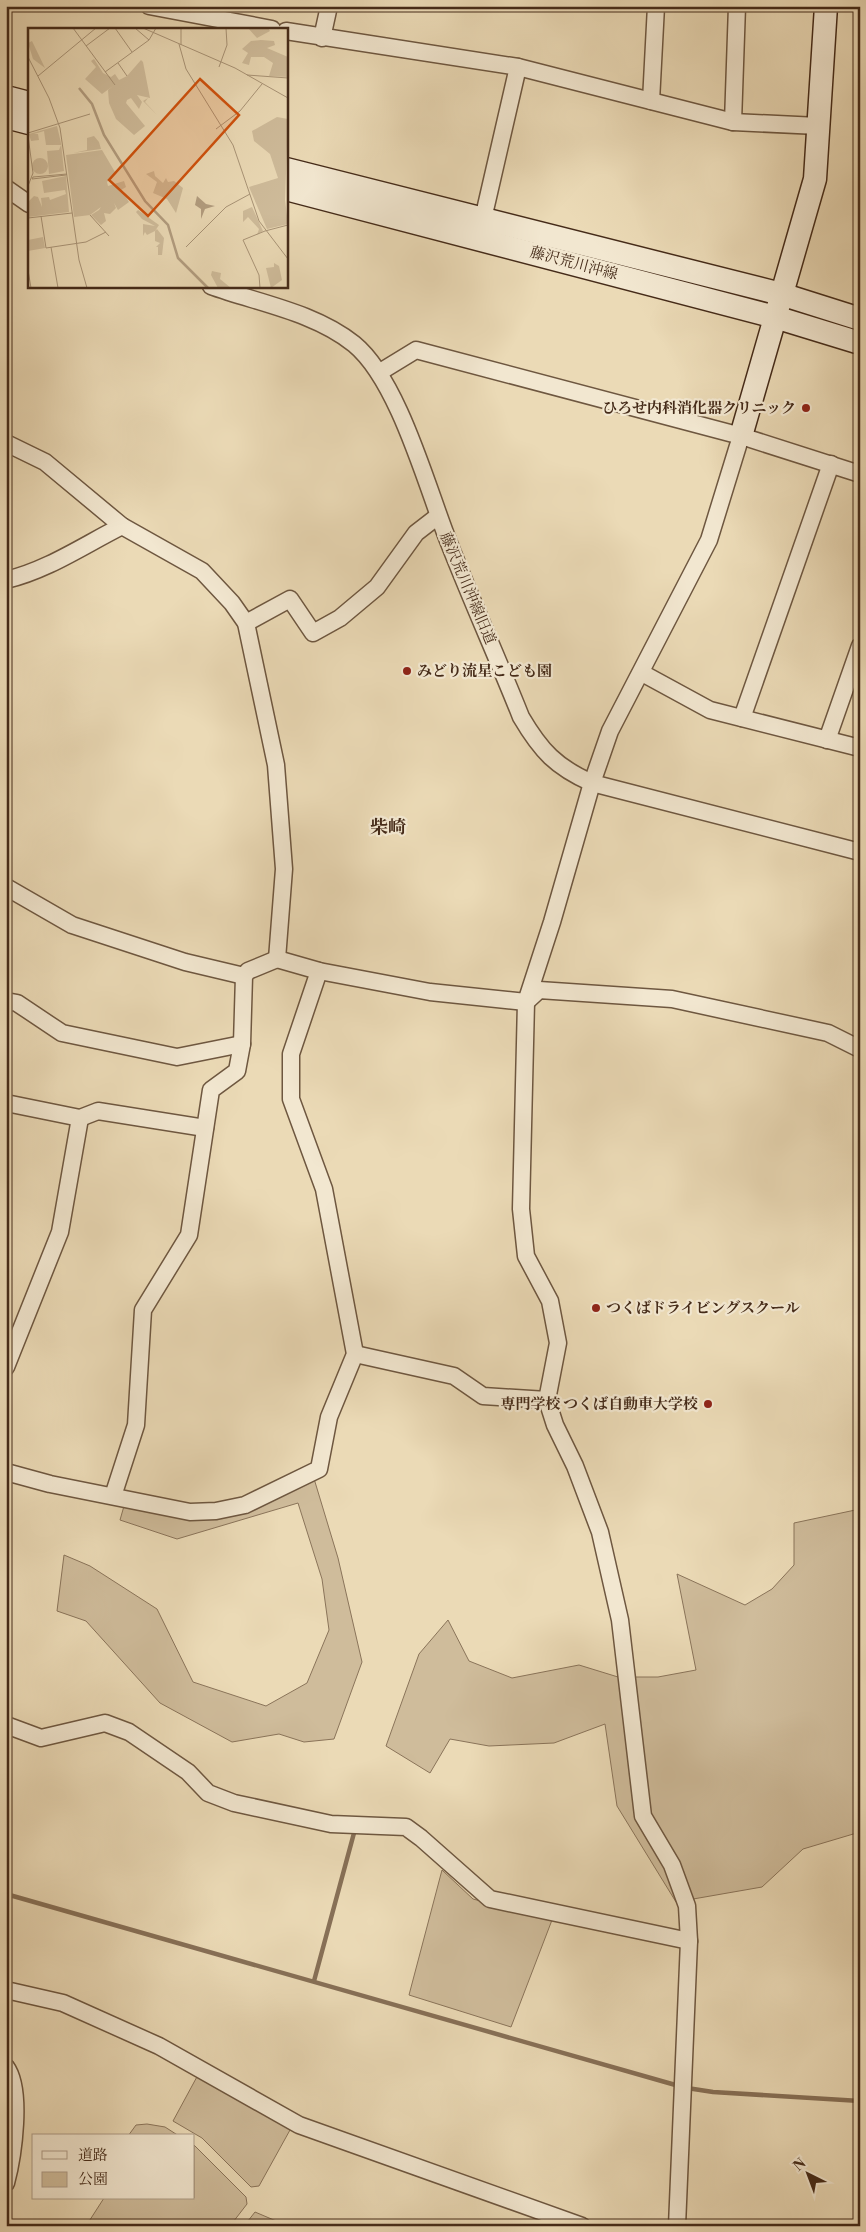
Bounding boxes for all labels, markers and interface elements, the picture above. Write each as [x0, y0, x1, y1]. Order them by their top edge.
inset map [28, 28, 288, 288]
street label: 藤沢荒川沖線 [528, 243, 620, 284]
place label: ひろせ内科消化器クリニック [602, 399, 796, 418]
marker: ひろせ内科消化器クリニック [800, 402, 812, 414]
street label: 藤沢荒川沖線旧道 [435, 529, 500, 647]
place label: みどり流星こども園 [417, 662, 552, 681]
marker: みどり流星こども園 [401, 665, 413, 677]
district label: 柴崎 [370, 816, 406, 839]
place label: つくばドライビングスクール [606, 1299, 800, 1318]
marker: つくばドライビングスクール [590, 1302, 602, 1314]
place label: 専門学校 つくば自動車大学校 [501, 1395, 698, 1414]
marker: 専門学校 つくば自動車大学校 [702, 1398, 714, 1410]
legend [32, 2134, 195, 2200]
text: 道路 [78, 2146, 108, 2165]
north arrow [784, 2150, 834, 2200]
text: N [790, 2155, 810, 2175]
text: 公園 [78, 2170, 108, 2189]

